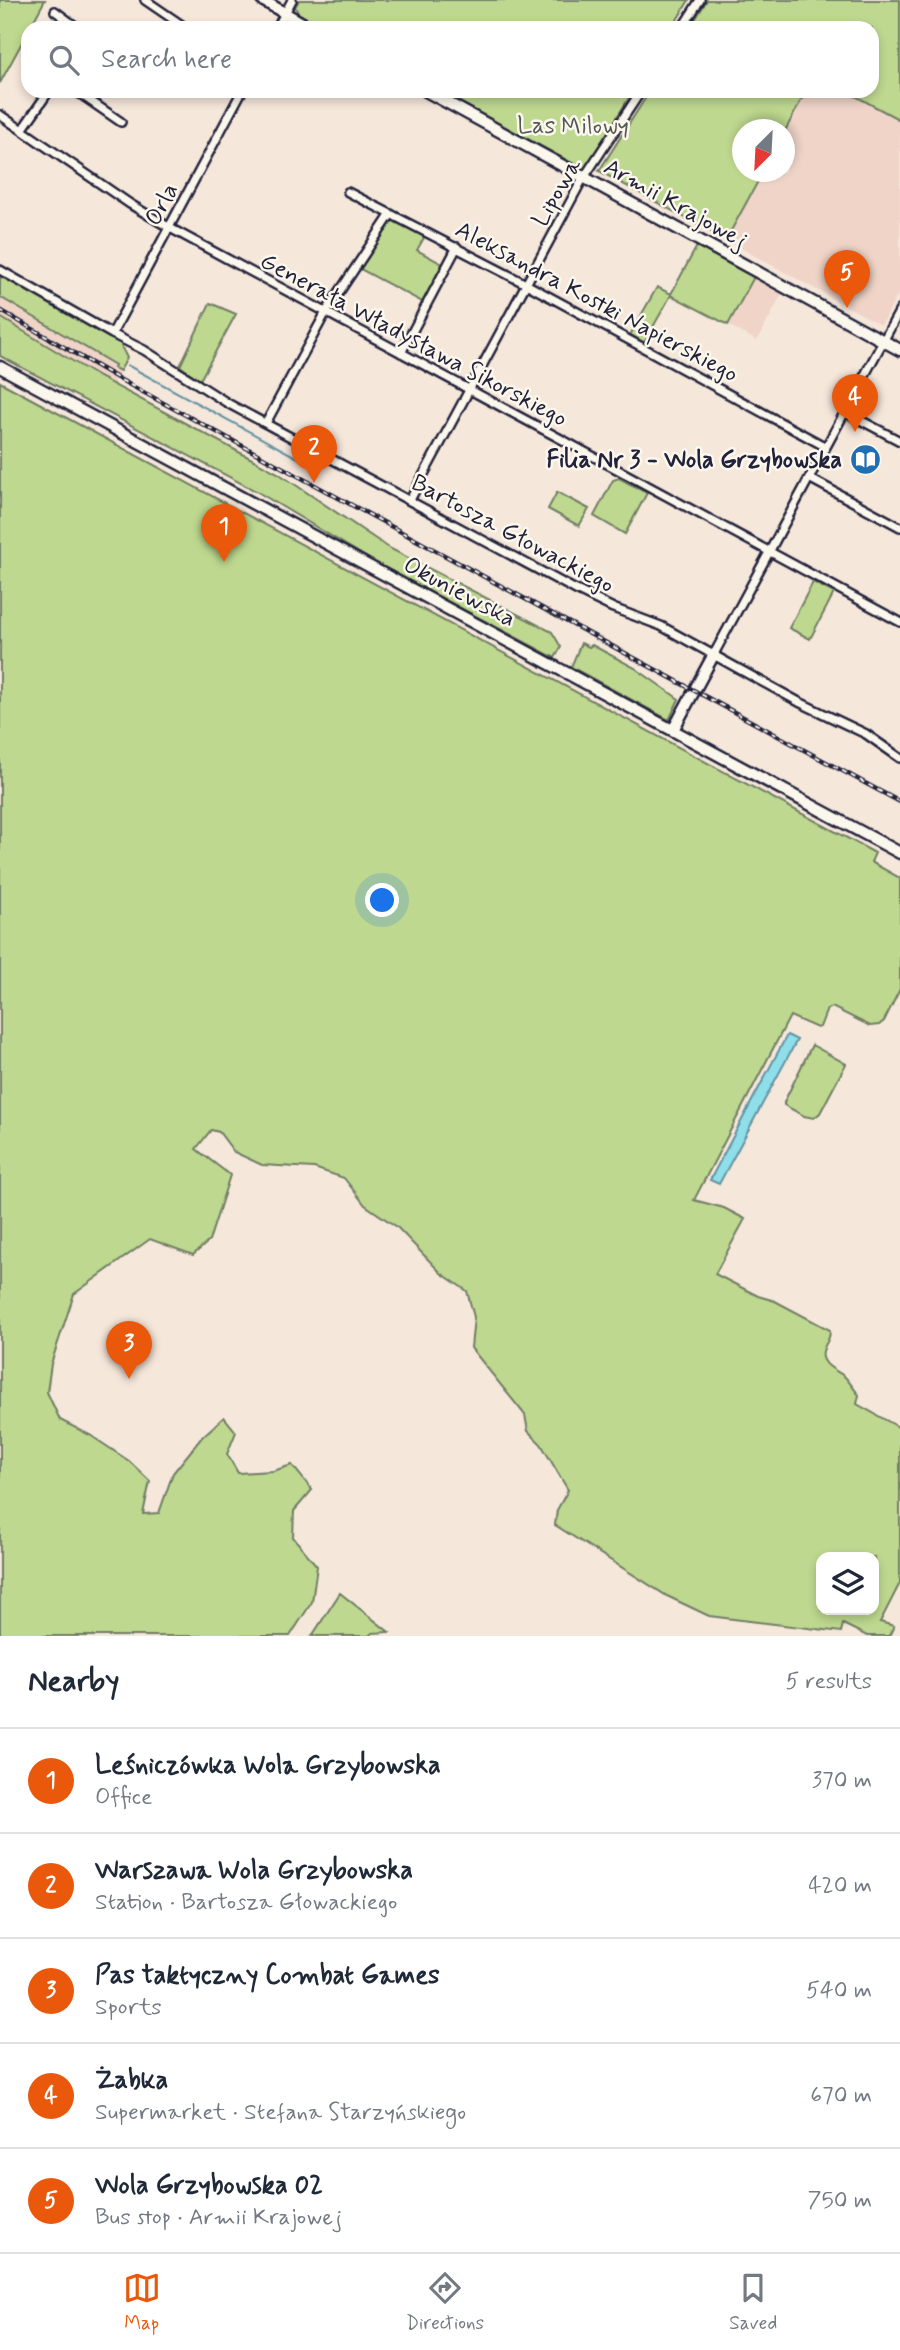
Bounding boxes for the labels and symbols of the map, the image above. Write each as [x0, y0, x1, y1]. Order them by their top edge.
park label: Las Milowy [517, 111, 629, 142]
north arrow [732, 119, 795, 182]
street label: Armii Krajowej [598, 152, 753, 257]
street label: Lipowa [525, 153, 589, 232]
street label: Orla [138, 178, 186, 231]
street label: Aleksandra Kostki Napierskiego [450, 214, 743, 390]
street label: Generała Władysława Sikorskiego [254, 246, 572, 435]
pin: 5 [824, 250, 870, 308]
pin: 4 [832, 374, 878, 432]
pin: 2 [291, 425, 337, 483]
library icon: Filia Nr 3 - Wola Grzybowska [848, 442, 882, 476]
place label: Filia Nr 3 - Wola Grzybowska [546, 445, 842, 476]
street label: Bartosza Głowackiego [405, 468, 619, 601]
pin: 1 [201, 504, 247, 562]
street label: Okuniewska [398, 550, 521, 635]
your location [365, 883, 399, 917]
pin: 3 [106, 1321, 152, 1379]

